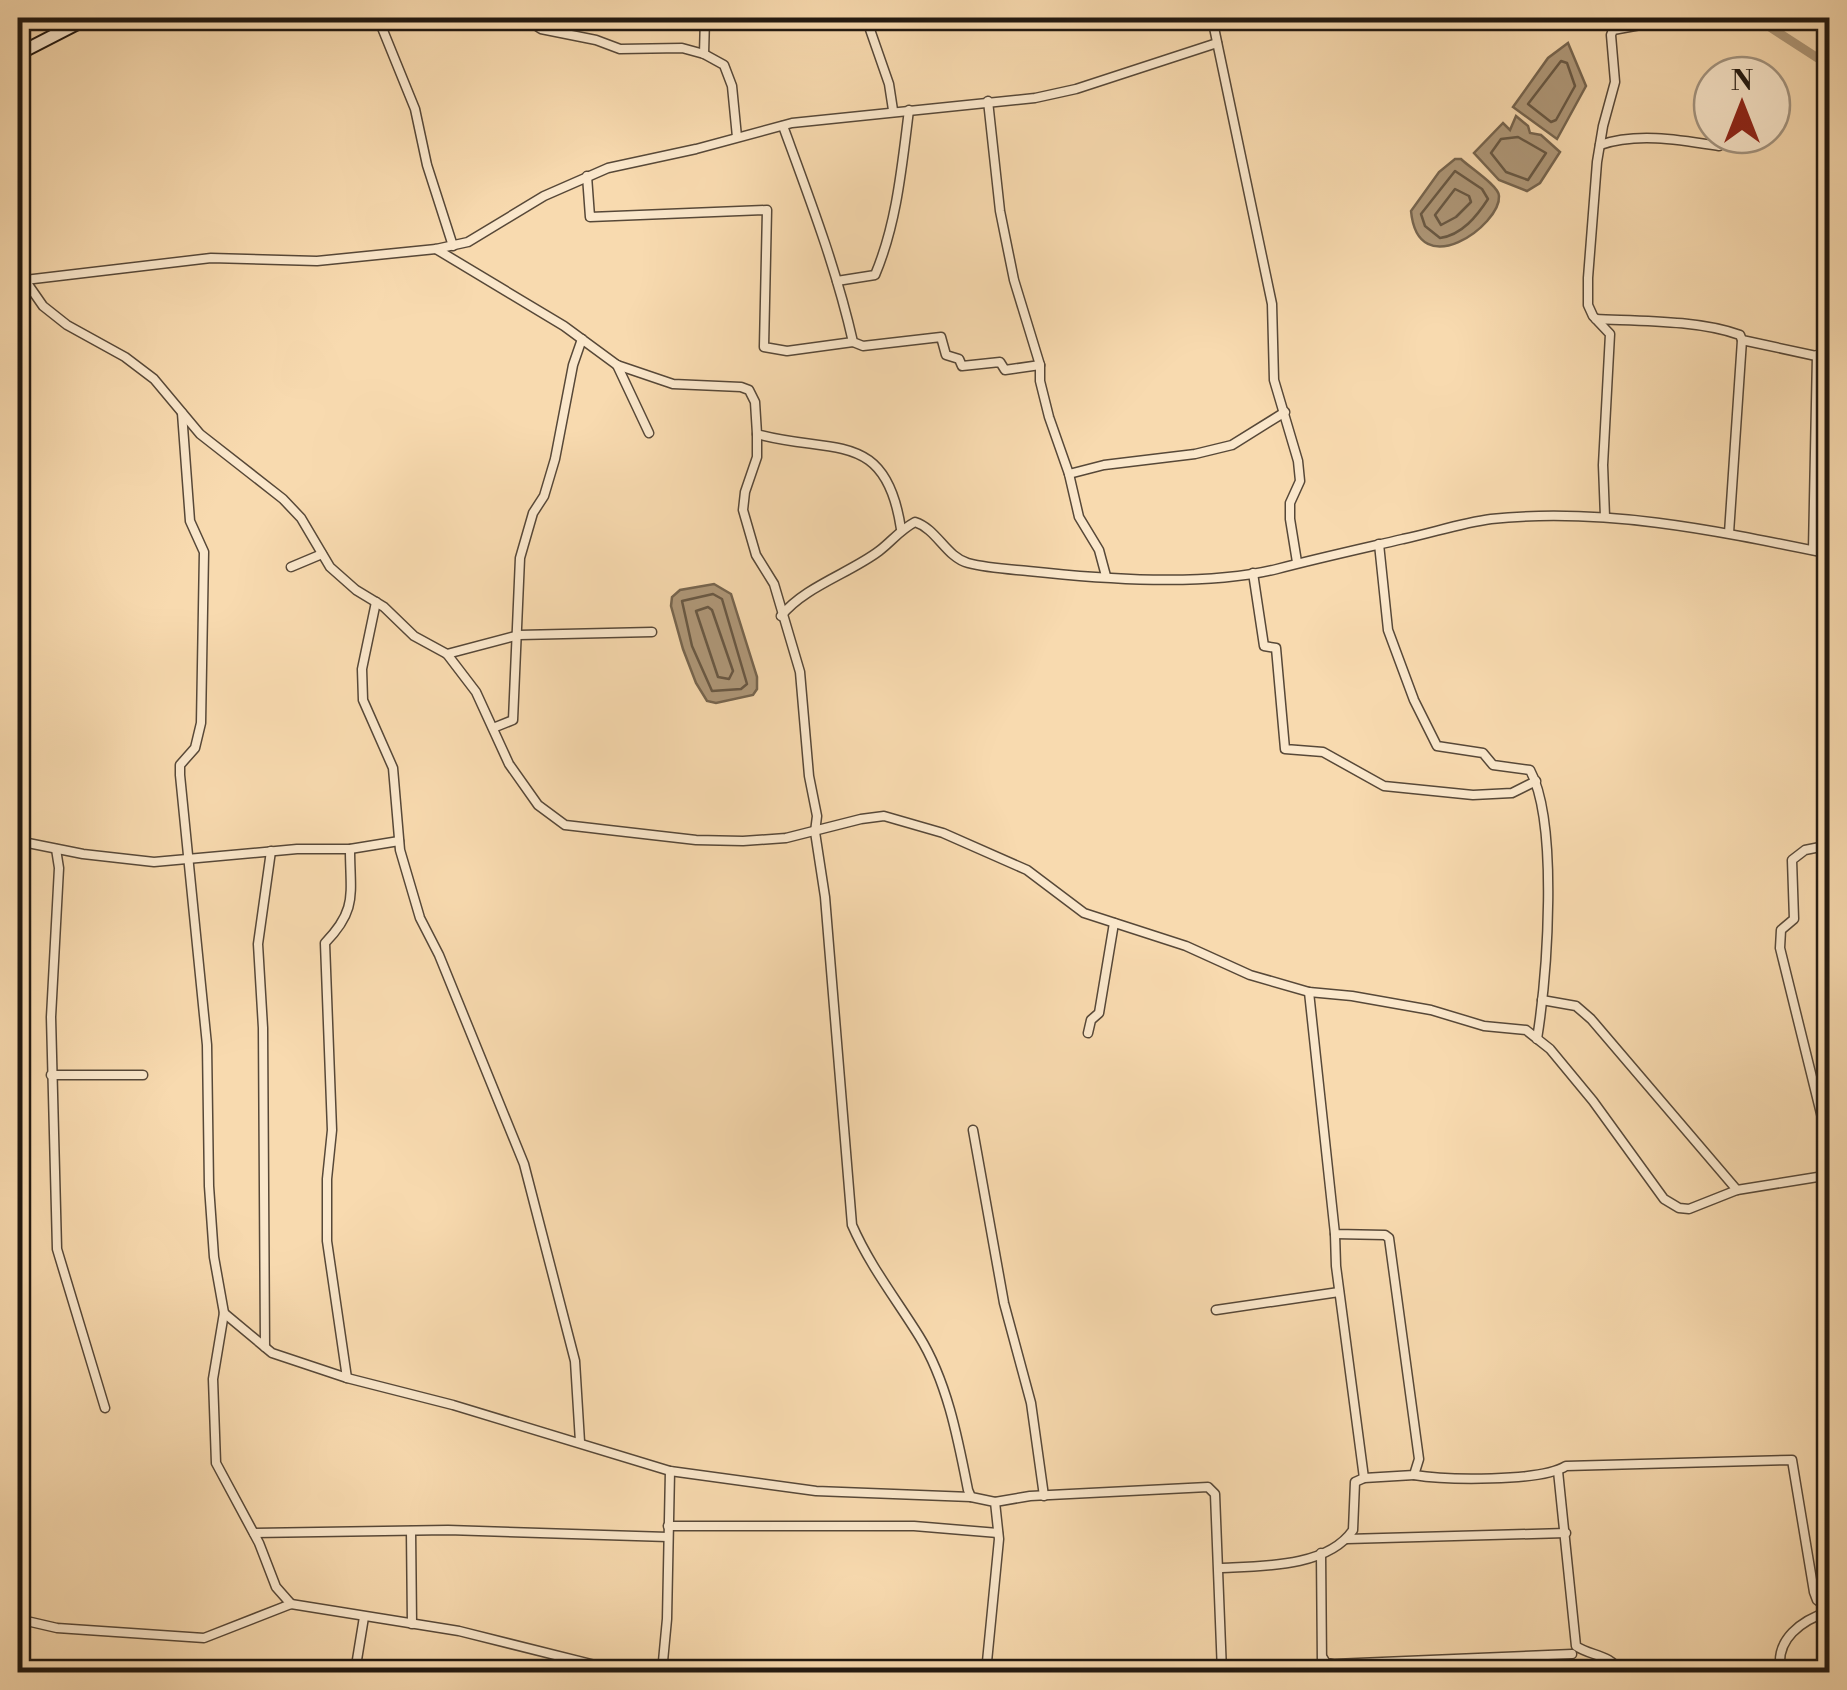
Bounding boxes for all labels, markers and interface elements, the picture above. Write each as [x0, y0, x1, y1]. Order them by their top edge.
north arrow [1692, 55, 1792, 155]
text: N [1731, 64, 1753, 99]

